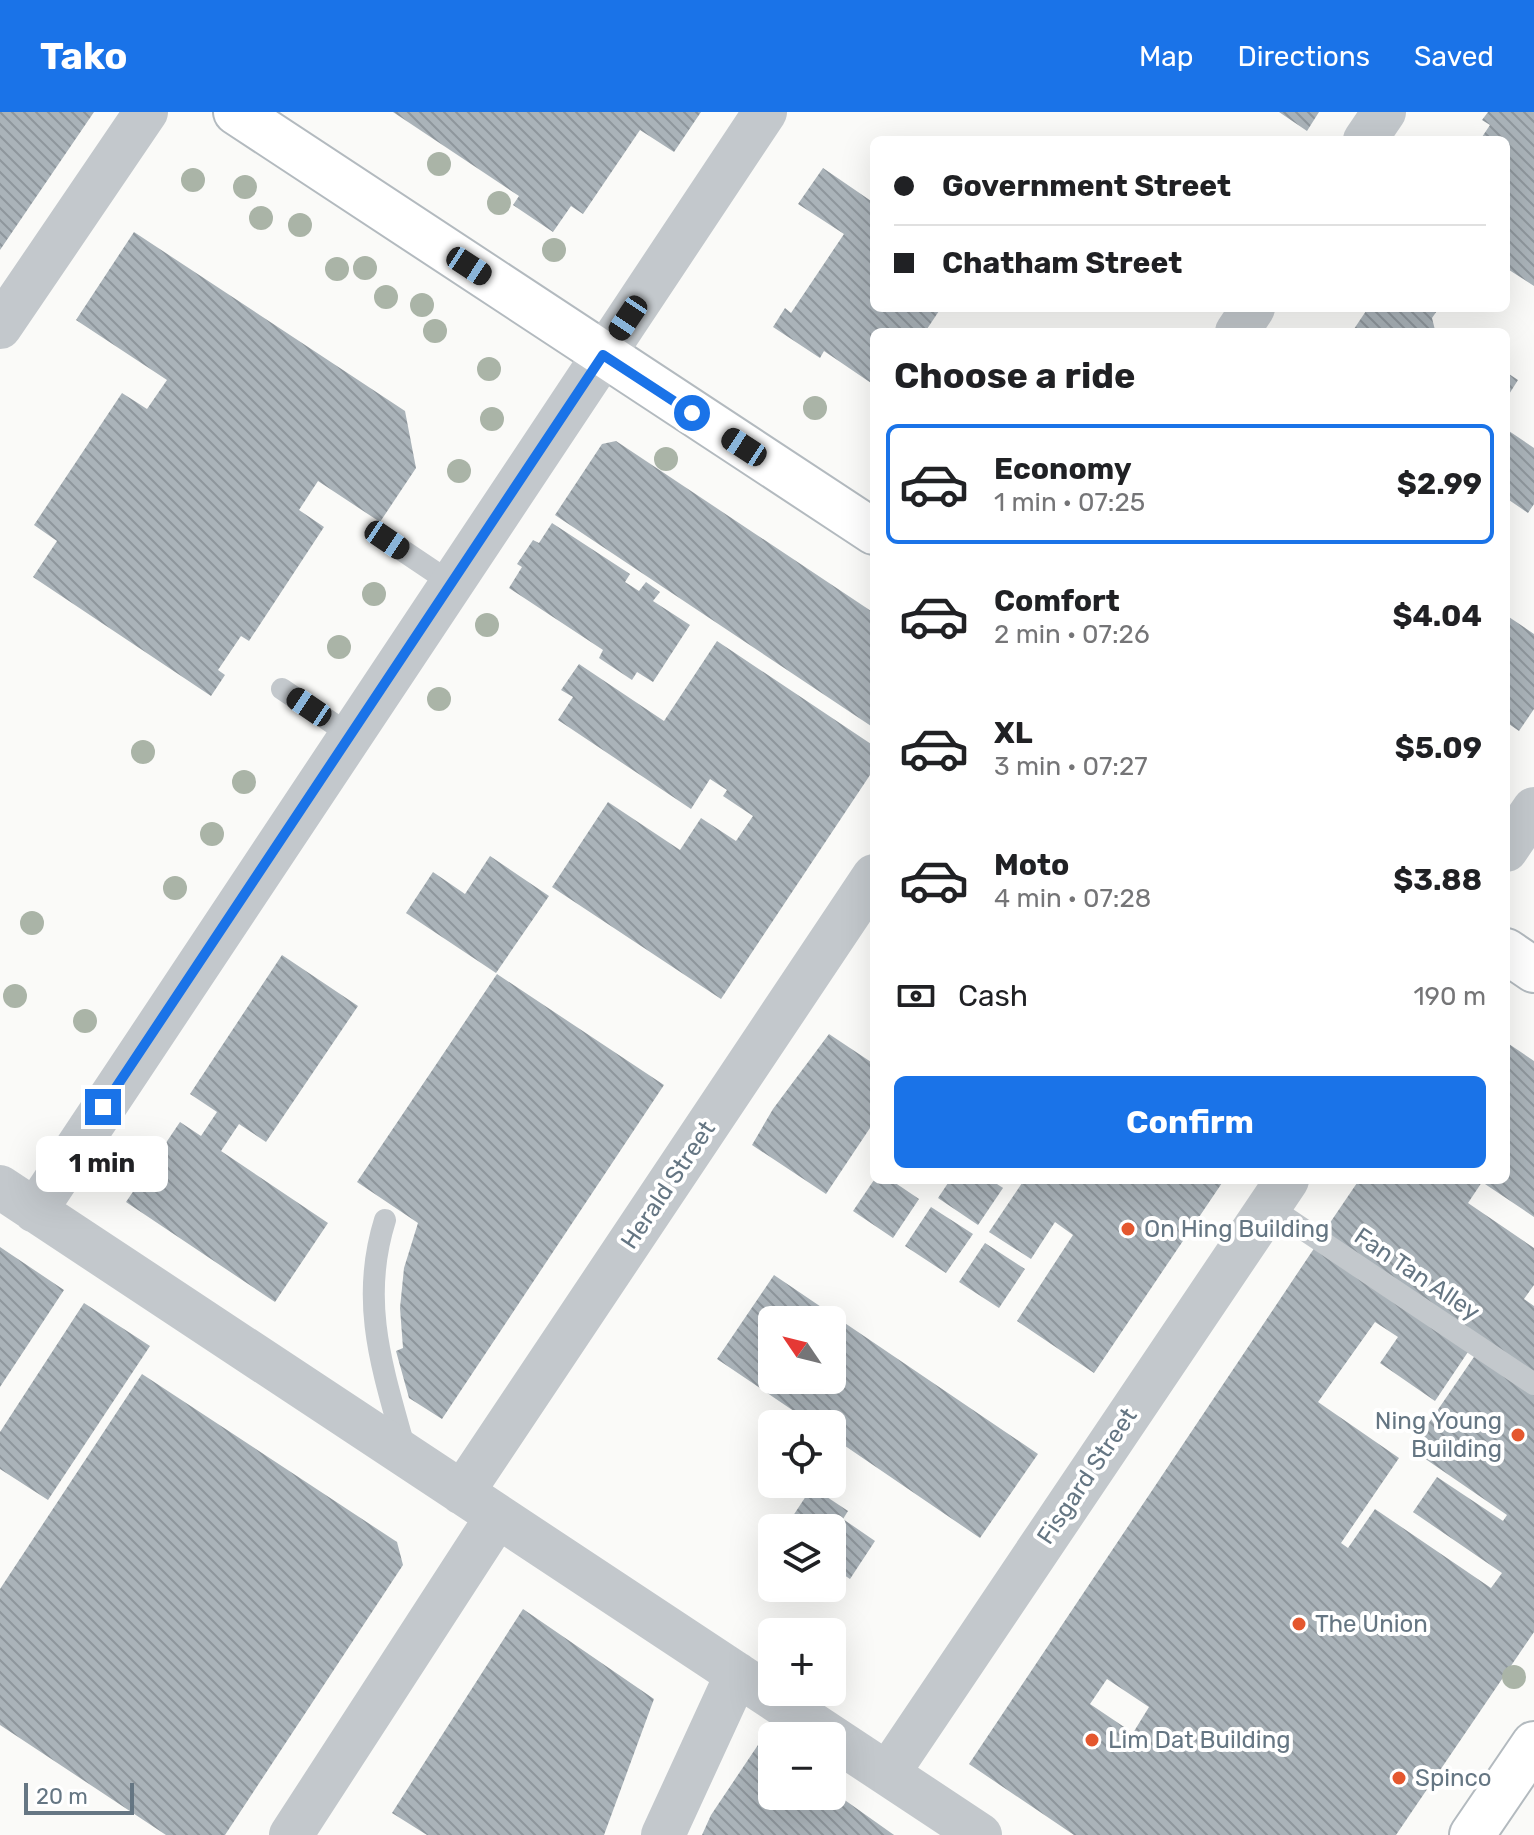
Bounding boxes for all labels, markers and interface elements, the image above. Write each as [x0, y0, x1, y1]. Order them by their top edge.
text: Tako [40, 33, 128, 79]
text: Map [1139, 40, 1193, 73]
text: Directions [1237, 40, 1370, 73]
text: Saved [1414, 40, 1494, 73]
text: Government Street [942, 168, 1231, 204]
car [442, 243, 496, 289]
text: Chatham Street [942, 245, 1182, 281]
car [605, 291, 651, 345]
text: Choose a ride [894, 354, 1135, 397]
route start [674, 395, 710, 431]
car [717, 424, 771, 470]
icon: car [898, 448, 970, 520]
text: Economy [994, 451, 1132, 487]
text: $2.99 [1397, 466, 1482, 502]
text: 1 min · 07:25 [994, 487, 1145, 518]
car [360, 517, 414, 563]
icon: car [898, 580, 970, 652]
text: Comfort [994, 583, 1120, 619]
text: $4.04 [1392, 598, 1482, 634]
text: 2 min · 07:26 [994, 619, 1150, 650]
car [282, 684, 336, 730]
icon: car [898, 712, 970, 784]
text: XL [994, 715, 1033, 751]
text: $5.09 [1395, 730, 1482, 766]
text: 3 min · 07:27 [994, 751, 1148, 782]
icon: car [898, 844, 970, 916]
text: Moto [994, 847, 1069, 883]
text: $3.88 [1393, 862, 1482, 898]
text: 4 min · 07:28 [994, 883, 1151, 914]
icon: cash [894, 974, 938, 1018]
text: Cash [958, 978, 1028, 1014]
text: 190 m [1413, 981, 1486, 1012]
button: Confirm [894, 1076, 1486, 1168]
route end [85, 1089, 121, 1125]
street label: Herald Street [615, 1116, 721, 1254]
callout: 1 min [37, 1135, 169, 1191]
text: 1 min [69, 1148, 135, 1179]
place label: On Hing Building [1144, 1215, 1329, 1243]
marker: On Hing Building [1119, 1220, 1137, 1238]
street label: Fan Tan Alley [1349, 1222, 1485, 1326]
north arrow [758, 1306, 846, 1394]
map controls [758, 1306, 846, 1810]
street label: Fisgard Street [1031, 1403, 1143, 1549]
place label: Ning Young Building [1375, 1407, 1502, 1463]
button: locate [758, 1410, 846, 1498]
marker: Ning Young Building [1509, 1426, 1527, 1444]
button: layers [758, 1514, 846, 1602]
place label: The Union [1315, 1610, 1428, 1638]
marker: The Union [1290, 1615, 1308, 1633]
button: + [758, 1618, 846, 1706]
button: − [758, 1722, 846, 1810]
place label: Lim Dat Building [1108, 1726, 1291, 1754]
marker: Lim Dat Building [1083, 1731, 1101, 1749]
place label: Spinco [1415, 1764, 1492, 1792]
marker: Spinco [1390, 1769, 1408, 1787]
scale bar [24, 1779, 134, 1815]
text: 20 m [36, 1783, 88, 1810]

